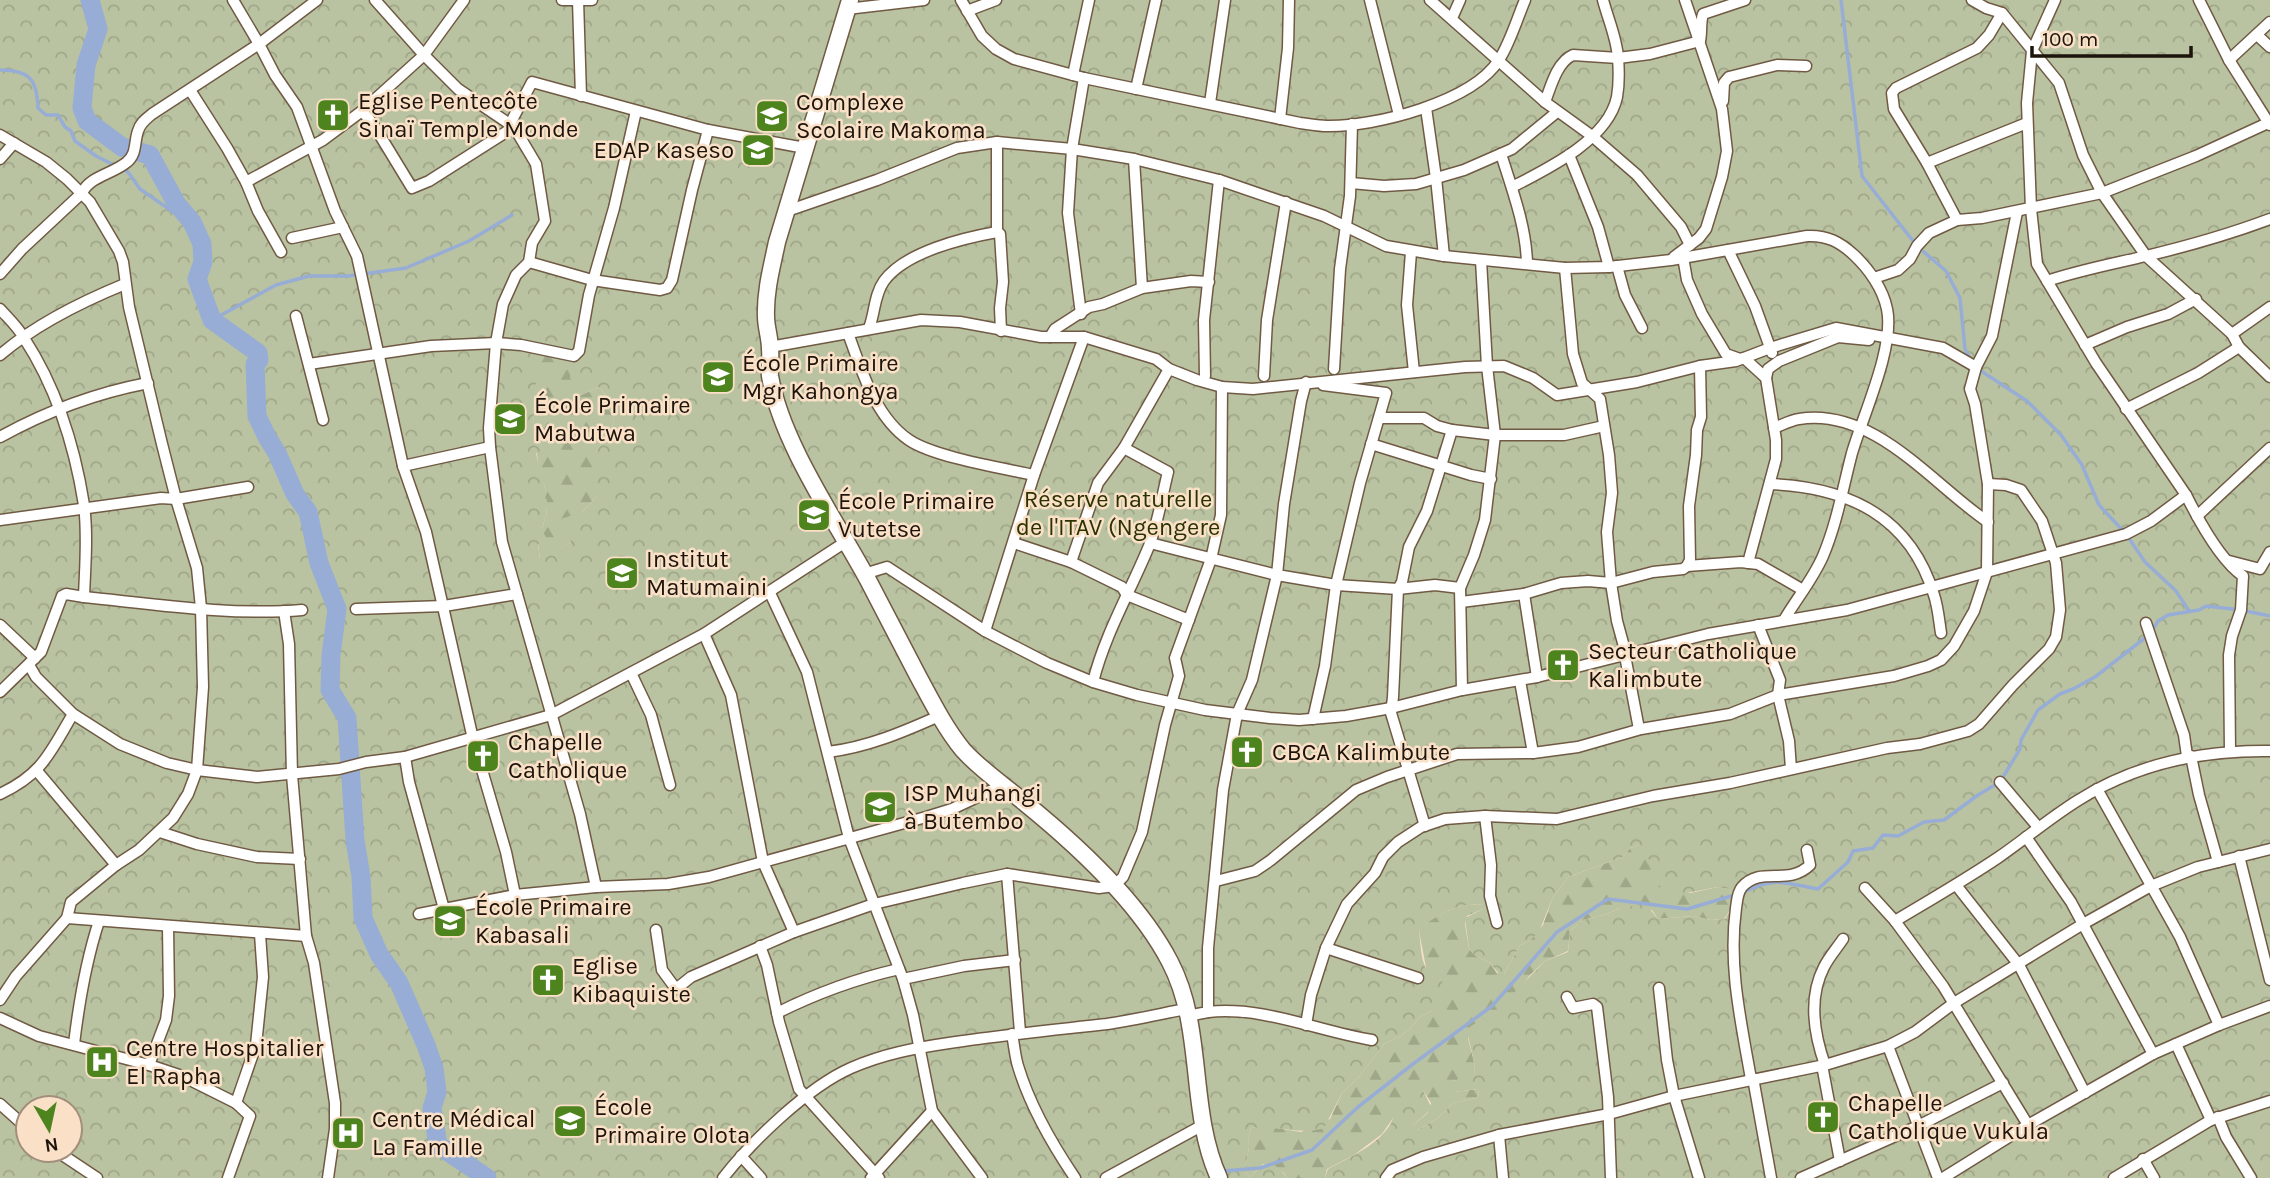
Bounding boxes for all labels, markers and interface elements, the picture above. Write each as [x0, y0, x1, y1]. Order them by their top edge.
scale bar [2032, 14, 2191, 58]
text: 100 m [2042, 27, 2099, 51]
place label: Eglise Pentecôte Sinaï Temple Monde [358, 87, 578, 143]
place label: Complexe Scolaire Makoma [796, 88, 986, 144]
church icon: Eglise Pentecôte Sinaï Temple Monde [314, 96, 352, 134]
school or university icon: Complexe Scolaire Makoma [753, 97, 791, 135]
school or university icon: EDAP Kaseso [739, 131, 777, 169]
place label: EDAP Kaseso [593, 136, 734, 164]
place label: École Primaire Mgr Kahongya [742, 348, 899, 405]
school or university icon: École Primaire Mgr Kahongya [699, 358, 737, 396]
place label: École Primaire Mabutwa [534, 390, 691, 447]
school or university icon: École Primaire Mabutwa [491, 400, 529, 438]
park label: Réserve naturelle de l'ITAV (Ngengere [1016, 485, 1220, 541]
place label: École Primaire Vutetse [838, 486, 995, 543]
school or university icon: École Primaire Vutetse [795, 496, 833, 534]
place label: Institut Matumaini [646, 545, 768, 601]
school or university icon: Institut Matumaini [603, 554, 641, 592]
place label: Secteur Catholique Kalimbute [1588, 637, 1797, 693]
church icon: Secteur Catholique Kalimbute [1544, 646, 1582, 684]
place label: Chapelle Catholique [508, 728, 627, 784]
church icon: CBCA Kalimbute [1228, 733, 1266, 771]
church icon: Chapelle Catholique [464, 737, 502, 775]
place label: CBCA Kalimbute [1272, 738, 1450, 766]
place label: ISP Muhangi à Butembo [904, 779, 1042, 835]
school or university icon: ISP Muhangi à Butembo [861, 788, 899, 826]
place label: École Primaire Kabasali [475, 892, 632, 949]
school or university icon: École Primaire Kabasali [431, 902, 469, 940]
place label: Eglise Kibaquiste [572, 952, 691, 1008]
church icon: Eglise Kibaquiste [529, 961, 567, 999]
place label: Centre Hospitalier El Rapha [126, 1034, 324, 1090]
hospital icon: Centre Hospitalier El Rapha [83, 1043, 121, 1081]
place label: Chapelle Catholique Vukula [1848, 1089, 2049, 1145]
place label: École Primaire Olota [594, 1092, 750, 1149]
north arrow [14, 1094, 84, 1164]
church icon: Chapelle Catholique Vukula [1804, 1098, 1842, 1136]
school or university icon: École Primaire Olota [551, 1102, 589, 1140]
place label: Centre Médical La Famille [372, 1105, 536, 1161]
hospital icon: Centre Médical La Famille [329, 1114, 367, 1152]
text: N [43, 1133, 60, 1157]

